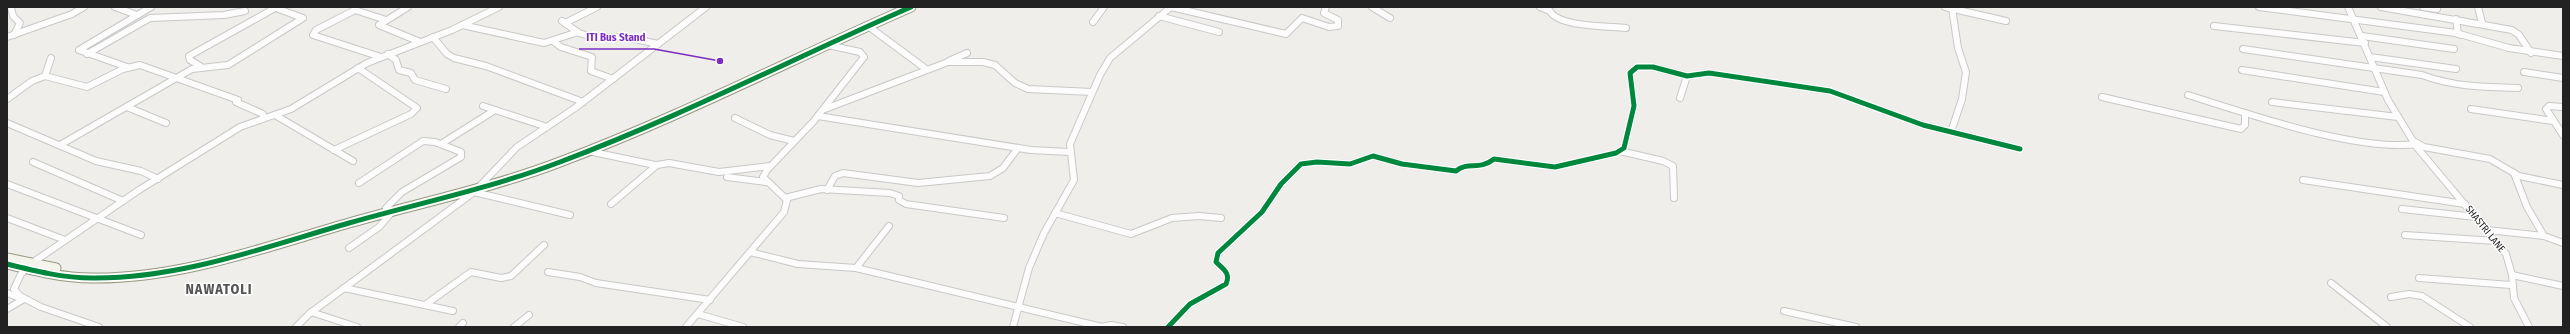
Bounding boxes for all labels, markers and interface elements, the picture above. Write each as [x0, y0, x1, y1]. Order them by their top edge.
callout: ITI Bus Stand [579, 26, 654, 49]
text: ITI Bus Stand [586, 31, 646, 44]
street label: SHASTRI LANE [2463, 203, 2508, 255]
district label: NAWATOLI [185, 281, 253, 298]

